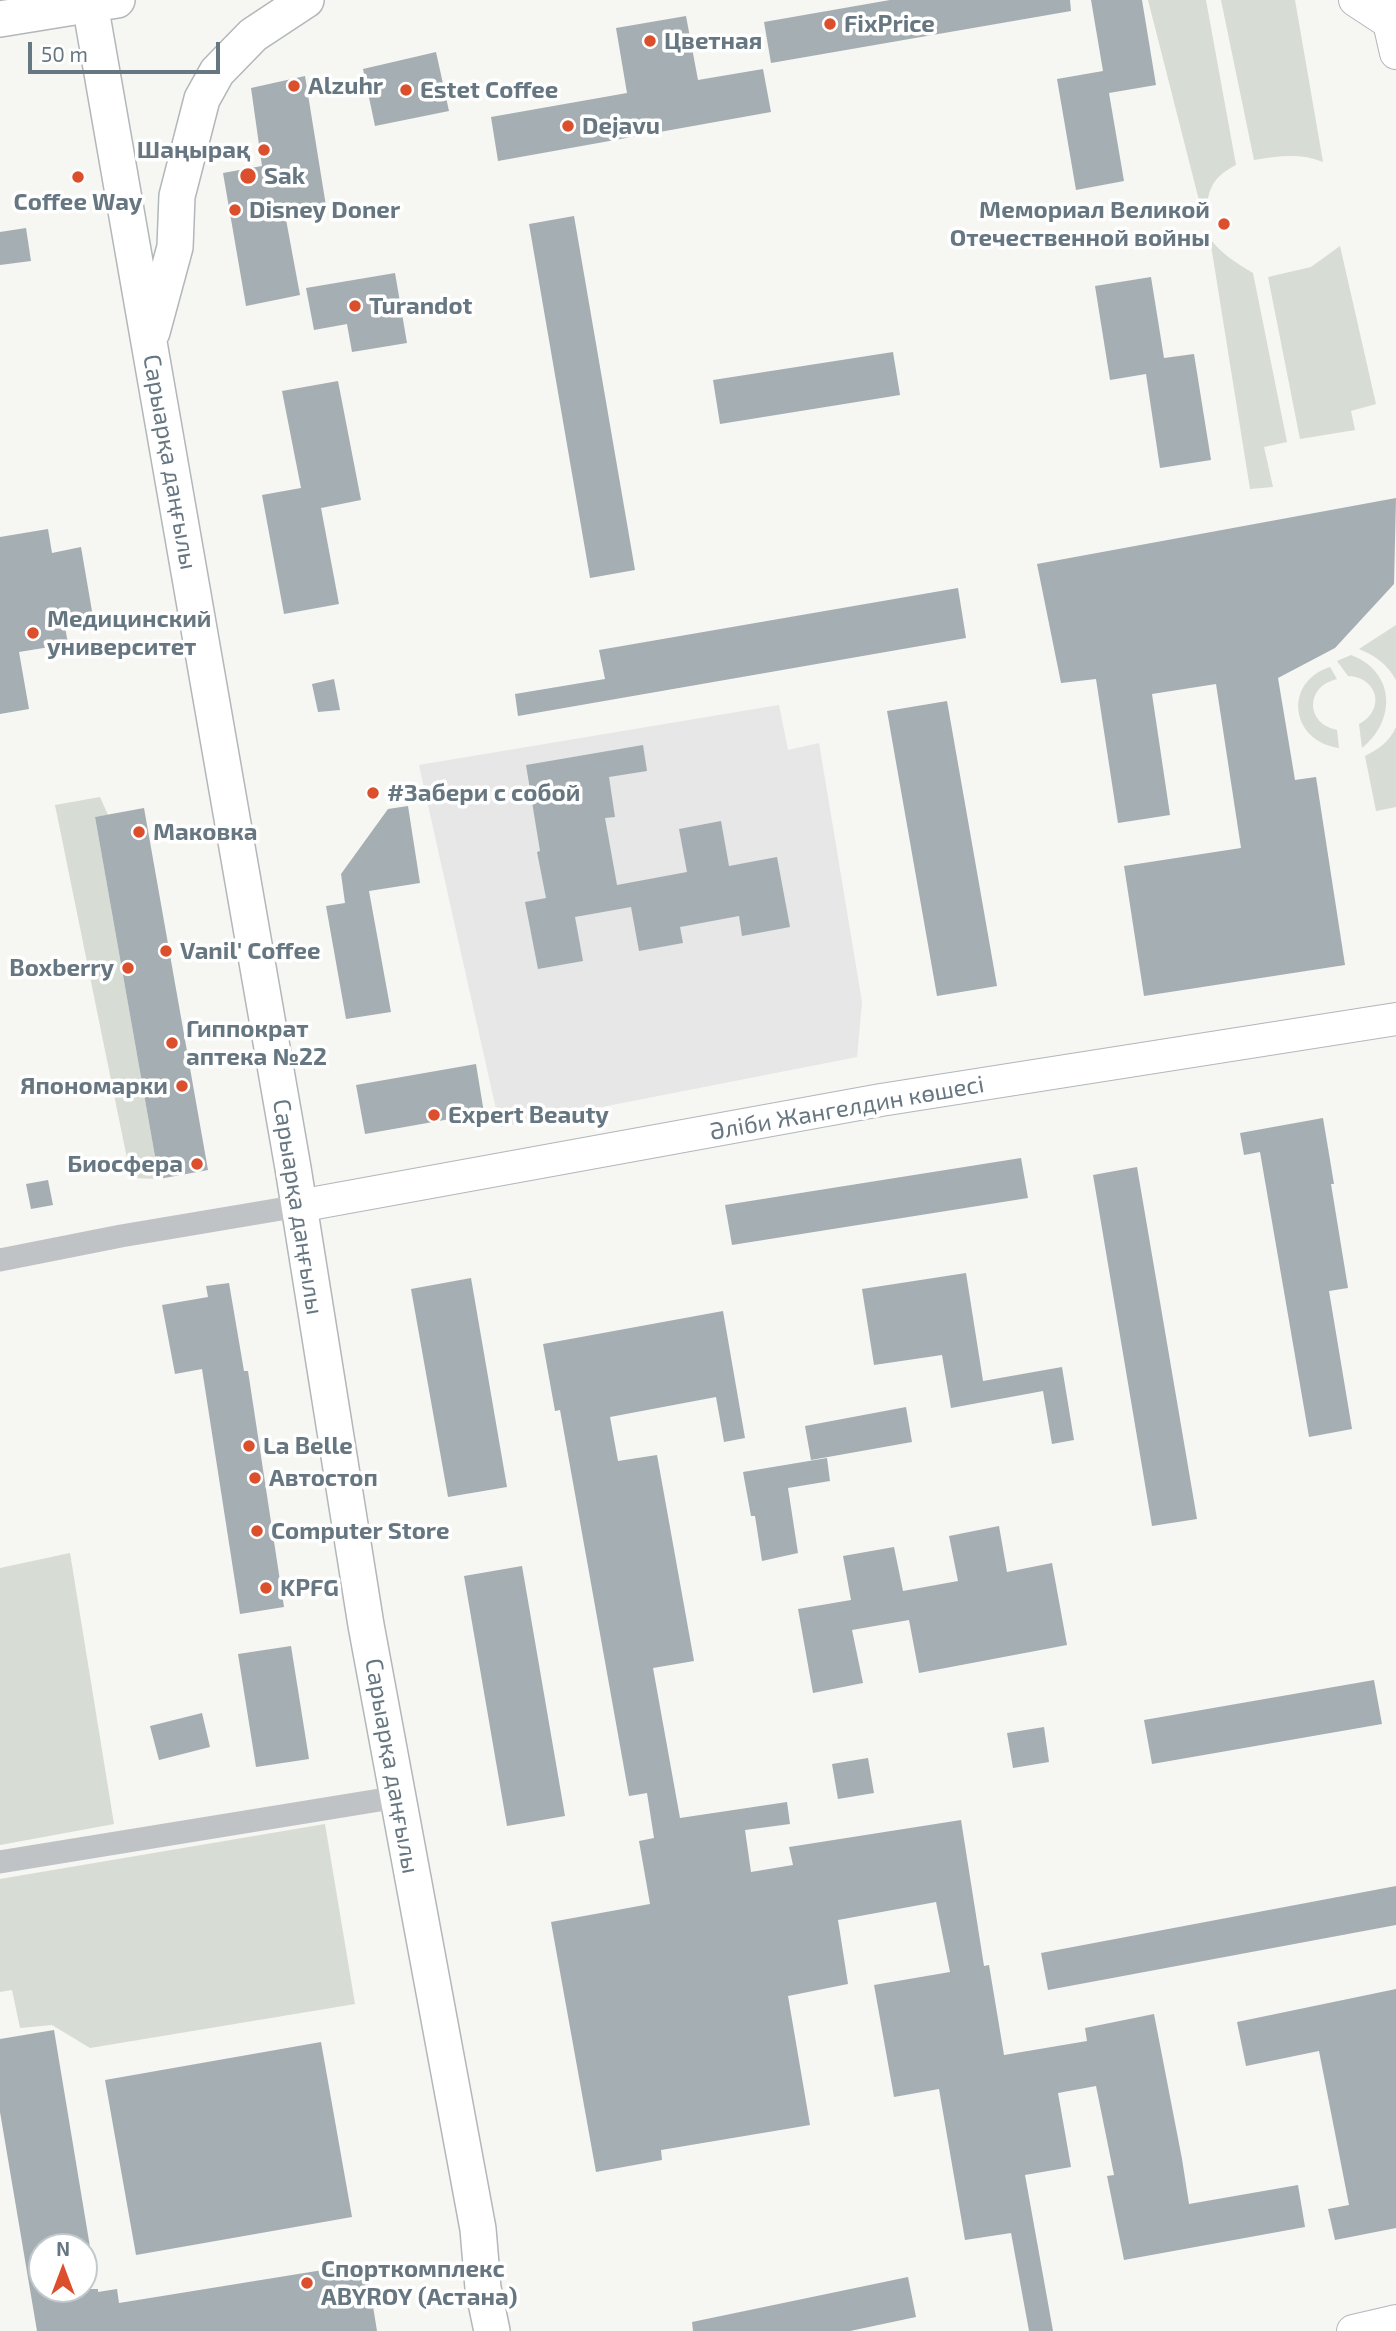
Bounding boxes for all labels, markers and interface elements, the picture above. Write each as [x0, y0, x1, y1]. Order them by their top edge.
place label: FixPrice [844, 10, 935, 38]
marker: FixPrice [822, 16, 838, 32]
place label: Цветная [664, 27, 762, 55]
scale bar [32, 28, 224, 72]
marker: Цветная [642, 33, 658, 49]
text: 50 m [41, 41, 88, 66]
place label: Alzuhr [308, 72, 383, 100]
place label: Estet Coffee [420, 76, 558, 104]
marker: Alzuhr [286, 78, 302, 94]
marker: Estet Coffee [398, 82, 414, 98]
place label: Dejavu [582, 112, 660, 140]
marker: Dejavu [560, 118, 576, 134]
place label: Шаңырақ [137, 136, 250, 164]
marker: Шаңырақ [256, 142, 272, 158]
place label: Sak [264, 162, 305, 190]
marker: Sak [238, 166, 258, 186]
marker: Coffee Way [70, 169, 86, 185]
place label: Coffee Way [14, 188, 142, 216]
place label: Disney Doner [249, 196, 400, 224]
place label: Мемориал Великой Отечественной войны [950, 196, 1210, 252]
marker: Disney Doner [227, 202, 243, 218]
marker: Мемориал Великой Отечественной войны [1216, 216, 1232, 232]
place label: Turandot [369, 292, 472, 320]
marker: Turandot [347, 298, 363, 314]
street label: Сарыарқа даңғылы [137, 352, 203, 572]
place label: Медицинский университет [47, 605, 212, 661]
marker: Медицинский университет [25, 625, 41, 641]
place label: #Забери с собой [387, 779, 580, 807]
marker: #Забери с собой [365, 785, 381, 801]
place label: Маковка [153, 818, 258, 846]
marker: Маковка [131, 824, 147, 840]
place label: Vanil' Coffee [180, 937, 320, 965]
marker: Vanil' Coffee [158, 943, 174, 959]
place label: Boxberry [9, 954, 114, 982]
marker: Boxberry [120, 960, 136, 976]
place label: Гиппократ аптека №22 [186, 1015, 327, 1071]
marker: Гиппократ аптека №22 [164, 1035, 180, 1051]
street label: Әліби Жангелдин көшесі [708, 1070, 986, 1146]
place label: Япономарки [20, 1072, 168, 1100]
marker: Япономарки [174, 1078, 190, 1094]
street label: Сарыарқа даңғылы [267, 1097, 329, 1317]
place label: Expert Beauty [448, 1101, 609, 1129]
marker: Expert Beauty [426, 1107, 442, 1123]
place label: Биосфера [67, 1150, 183, 1178]
marker: Биосфера [189, 1156, 205, 1172]
place label: La Belle [263, 1432, 353, 1460]
marker: La Belle [241, 1438, 257, 1454]
place label: Автостоп [269, 1464, 378, 1492]
marker: Автостоп [247, 1470, 263, 1486]
place label: Computer Store [271, 1517, 449, 1545]
marker: Computer Store [249, 1523, 265, 1539]
place label: KPFG [280, 1574, 339, 1602]
marker: KPFG [258, 1580, 274, 1596]
street label: Сарыарқа даңғылы [359, 1656, 425, 1876]
north arrow [28, 2233, 98, 2303]
text: N [56, 2237, 70, 2260]
place label: Спорткомплекс ABYROY (Астана) [321, 2255, 517, 2311]
marker: Спорткомплекс ABYROY (Астана) [299, 2275, 315, 2291]

